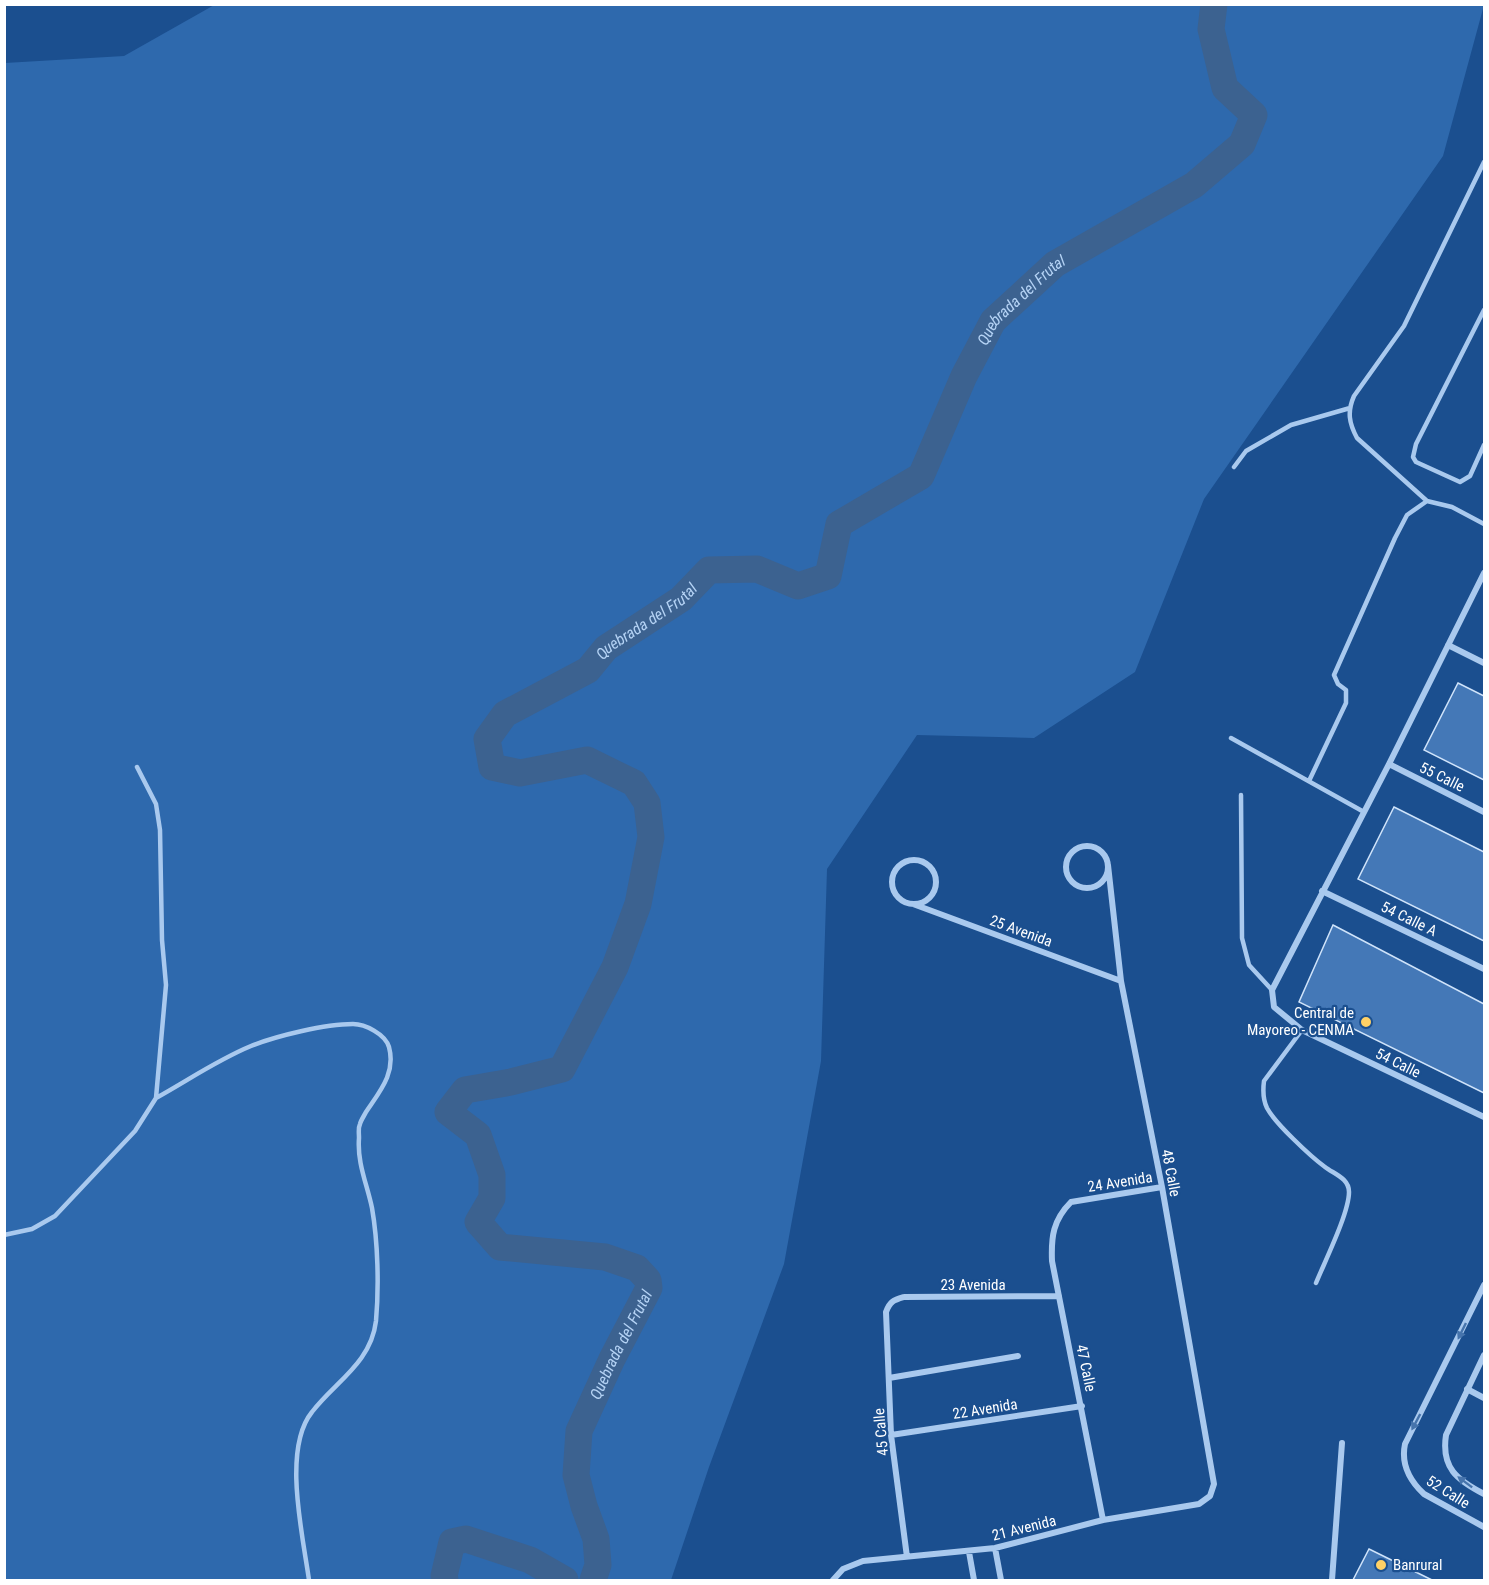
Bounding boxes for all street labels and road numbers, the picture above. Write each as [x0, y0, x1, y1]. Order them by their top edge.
street label: 55 Calle [1417, 758, 1467, 796]
street label: 54 Calle A [1378, 898, 1440, 940]
street label: 25 Avenida [987, 911, 1055, 951]
street label: 54 Calle [1373, 1044, 1423, 1082]
street label: 48 Calle [1158, 1148, 1184, 1198]
street label: 24 Avenida [1086, 1168, 1154, 1196]
street label: 23 Avenida [940, 1276, 1006, 1294]
street label: 47 Calle [1072, 1343, 1100, 1393]
street label: 22 Avenida [951, 1395, 1019, 1423]
street label: 45 Calle [870, 1407, 892, 1457]
street label: 52 Calle [1423, 1472, 1473, 1512]
street label: 21 Avenida [990, 1511, 1058, 1545]

